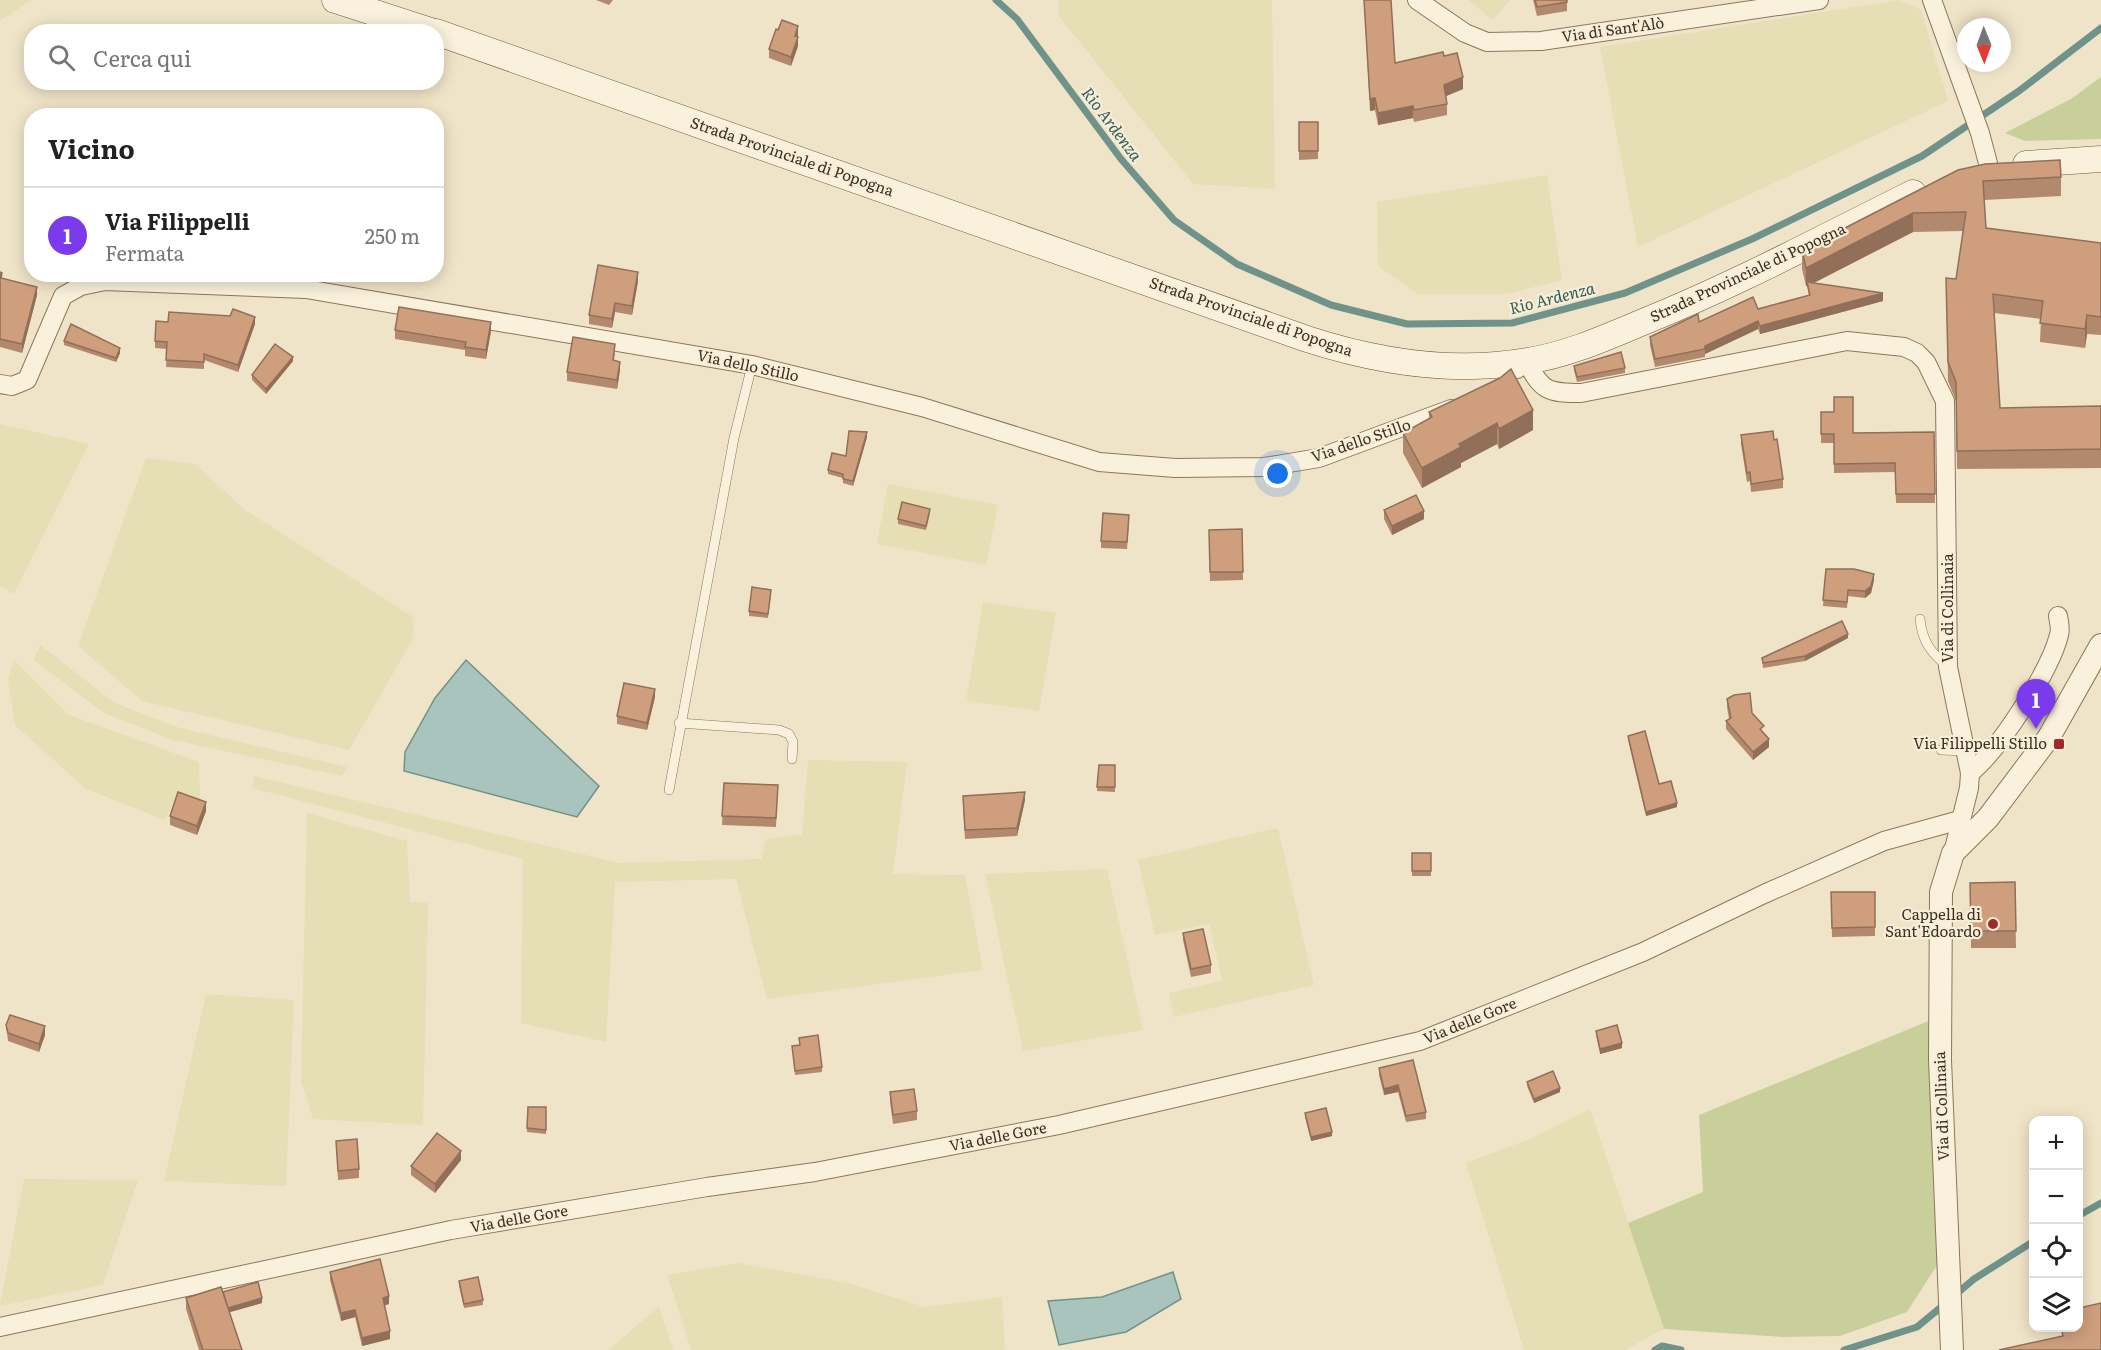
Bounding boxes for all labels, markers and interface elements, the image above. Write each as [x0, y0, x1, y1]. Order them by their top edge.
street label: Via di Sant'Alò [1560, 10, 1666, 47]
north arrow [1957, 18, 2011, 72]
search box [24, 24, 444, 90]
icon: search [45, 41, 78, 74]
text: Cerca qui [93, 41, 191, 74]
water label: Rio Ardenza [1077, 81, 1149, 166]
street label: Strada Provinciale di Popogna [688, 110, 898, 202]
text: Vicino [48, 128, 135, 167]
text: Via Filippelli [105, 204, 250, 237]
street label: Strada Provinciale di Popogna [1646, 216, 1850, 327]
text: 1 [63, 220, 72, 250]
text: 250 m [365, 220, 420, 250]
text: Fermata [105, 237, 184, 267]
street label: Strada Provinciale di Popogna [1147, 270, 1357, 362]
water label: Rio Ardenza [1506, 275, 1598, 319]
street label: Via dello Stillo [695, 342, 802, 387]
street label: Via dello Stillo [1308, 412, 1414, 467]
your location [1263, 459, 1292, 488]
street label: Via di Collinaia [1935, 552, 1958, 663]
pin: 1 [2016, 680, 2056, 729]
place label: Via Filippelli Stillo [1913, 731, 2047, 754]
marker: Via Filippelli Stillo [2052, 737, 2066, 751]
place label: Cappella di Sant'Edoardo [1885, 902, 1981, 942]
marker: Cappella di Sant'Edoardo [1986, 917, 2000, 931]
street label: Via delle Gore [1419, 990, 1520, 1049]
street label: Via di Collinaia [1927, 1050, 1954, 1161]
street label: Via delle Gore [947, 1115, 1049, 1156]
map controls [2029, 1116, 2083, 1332]
button: + [2029, 1116, 2083, 1170]
button: − [2029, 1170, 2083, 1224]
street label: Via delle Gore [468, 1198, 570, 1237]
button: locate [2029, 1224, 2083, 1278]
button: layers [2029, 1278, 2083, 1332]

